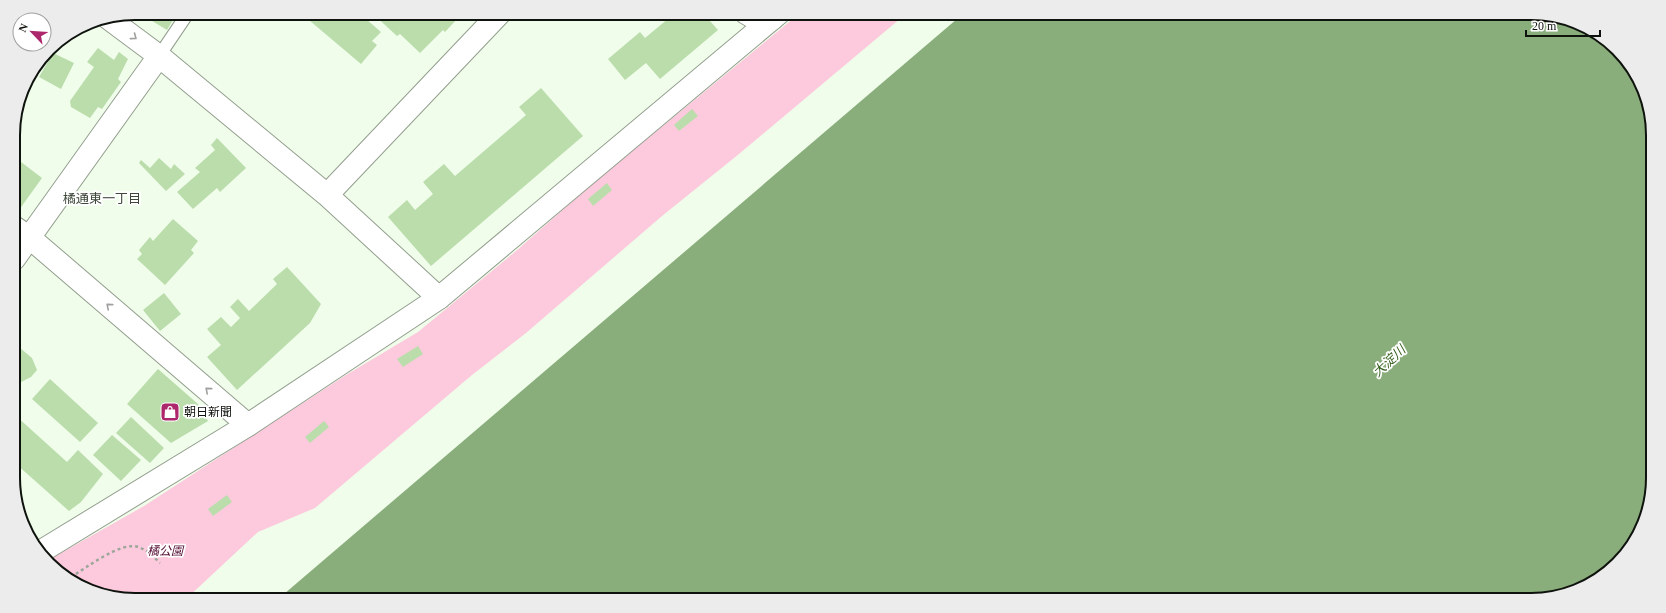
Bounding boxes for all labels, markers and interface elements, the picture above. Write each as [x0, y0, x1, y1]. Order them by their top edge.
north arrow [12, 12, 52, 52]
scale bar [1526, 12, 1600, 38]
text: 20 m [1532, 19, 1557, 33]
text: N [16, 22, 30, 34]
one-way arrow [129, 32, 136, 39]
district label: 橘通東一丁目 [63, 191, 141, 206]
one-way arrow [107, 303, 114, 310]
water label: 大淀川 [1370, 341, 1410, 380]
one-way arrow [205, 388, 213, 395]
shop icon: 朝日新聞 [159, 401, 181, 423]
place label: 朝日新聞 [184, 405, 232, 419]
park label: 橘公園 [147, 544, 185, 558]

